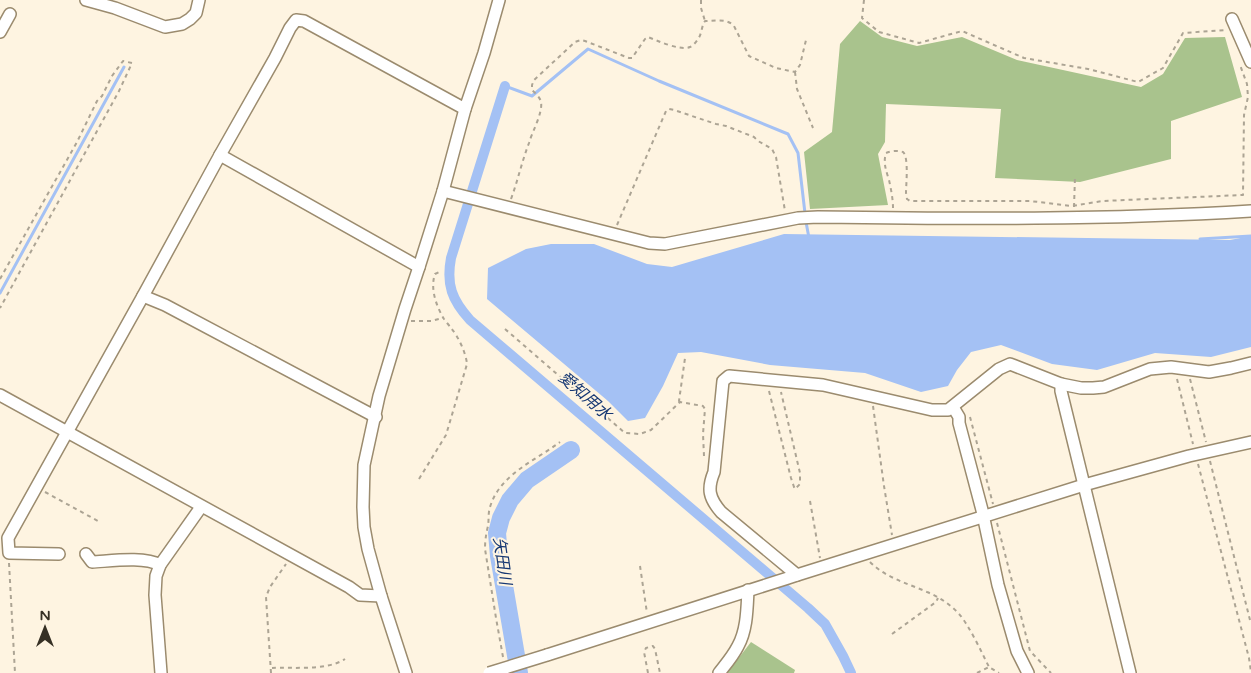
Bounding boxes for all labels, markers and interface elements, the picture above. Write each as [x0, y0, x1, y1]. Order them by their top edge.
water label: 愛知用水 [554, 367, 617, 426]
water label: 矢田川 [489, 536, 516, 588]
north arrow [20, 603, 70, 653]
text: N [39, 607, 51, 624]

